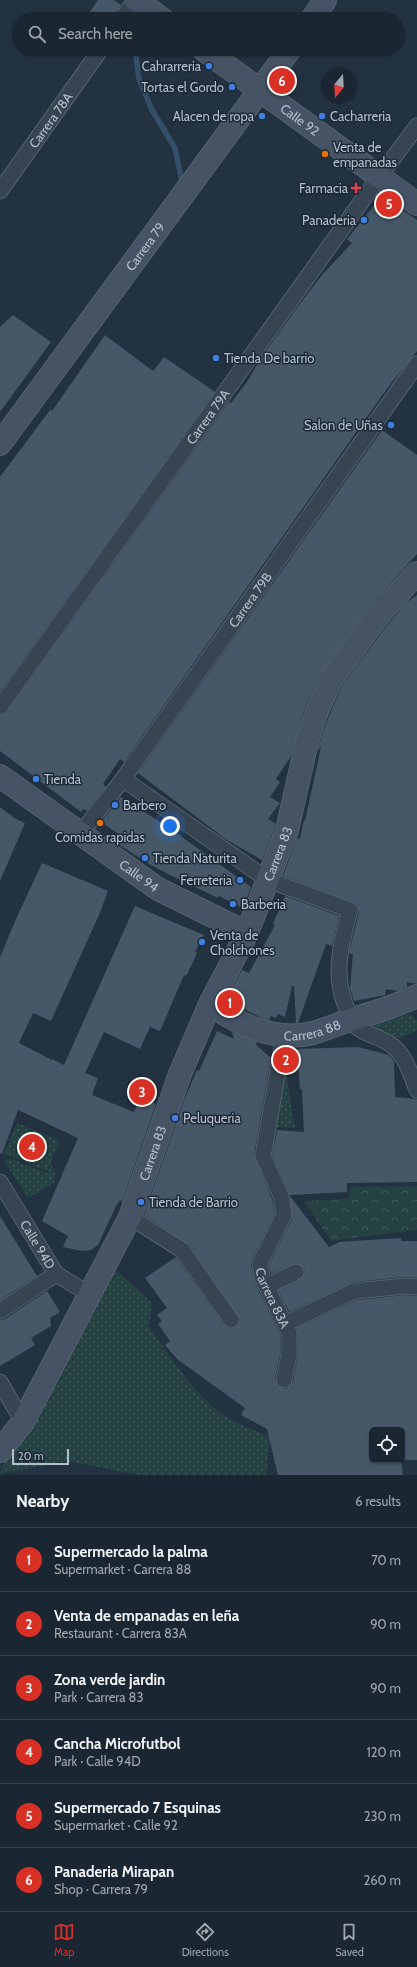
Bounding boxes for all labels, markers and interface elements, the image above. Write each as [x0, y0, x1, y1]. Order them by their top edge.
search box [12, 12, 405, 56]
icon: search [26, 23, 48, 45]
text: Search here [58, 25, 133, 43]
place label: Cahrarreria [142, 58, 202, 74]
marker: Cahrarreria [204, 61, 214, 71]
pin: 6 [269, 66, 295, 96]
north arrow [321, 68, 357, 104]
place label: Tortas el Gordo [141, 79, 224, 95]
marker: Tortas el Gordo [227, 82, 237, 92]
street label: Carrera 78A [25, 89, 76, 151]
street label: Calle 92 [278, 100, 323, 139]
place label: Alacen de ropa [173, 108, 255, 124]
place label: Cacharreria [330, 108, 392, 124]
marker: Alacen de ropa [257, 111, 267, 121]
marker: Cacharreria [317, 111, 327, 121]
place label: Venta de empanadas [333, 139, 398, 170]
marker: Venta de empanadas [320, 149, 330, 159]
place label: Farmacia [299, 180, 349, 196]
marker: Farmacia [351, 183, 361, 193]
pin: 5 [376, 189, 402, 219]
place label: Panaderia [302, 212, 357, 228]
marker: Panaderia [359, 215, 369, 225]
street label: Carrera 79 [122, 219, 168, 274]
place label: Tienda De barrio [224, 350, 314, 366]
marker: Tienda De barrio [211, 353, 221, 363]
street label: Carrera 79A [183, 386, 233, 447]
place label: Salon de Uñas [304, 417, 384, 433]
marker: Salon de Uñas [386, 420, 396, 430]
street label: Carrera 79B [225, 569, 275, 631]
place label: Tienda [44, 771, 82, 787]
marker: Tienda [31, 774, 41, 784]
place label: Barbero [123, 797, 166, 813]
marker: Barbero [110, 800, 120, 810]
your location [160, 816, 180, 836]
marker: Comidas rapidas [95, 818, 105, 828]
street label: Carrera 83 [260, 824, 296, 883]
place label: Comidas rapidas [55, 829, 146, 845]
place label: Tienda Naturita [153, 850, 237, 866]
marker: Tienda Naturita [140, 853, 150, 863]
street label: Calle 94 [116, 856, 162, 895]
place label: Ferreteria [180, 872, 233, 888]
marker: Ferreteria [235, 875, 245, 885]
place label: Barberia [241, 896, 287, 912]
marker: Barberia [228, 899, 238, 909]
place label: Venta de Cholchones [210, 927, 275, 958]
marker: Venta de Cholchones [197, 937, 207, 947]
pin: 1 [217, 988, 243, 1018]
street label: Carrera 88 [283, 1016, 343, 1044]
pin: 2 [273, 1045, 299, 1075]
pin: 3 [129, 1077, 155, 1107]
place label: Peluqueria [183, 1110, 241, 1126]
marker: Peluqueria [170, 1113, 180, 1123]
street label: Carrera 83 [135, 1123, 169, 1183]
pin: 4 [19, 1132, 45, 1162]
place label: Tienda de Barrio [149, 1194, 238, 1210]
marker: Tienda de Barrio [136, 1197, 146, 1207]
street label: Calle 94D [17, 1217, 59, 1272]
street label: Carrera 83A [253, 1267, 293, 1331]
map controls [369, 1427, 405, 1463]
button: locate [369, 1427, 405, 1463]
scale bar [12, 1447, 69, 1466]
text: 20 m [18, 1449, 44, 1463]
text: Nearby [16, 1491, 69, 1511]
text: 6 results [355, 1493, 401, 1509]
text: Supermercado la palma [54, 1543, 208, 1561]
text: 1 [27, 1552, 31, 1568]
text: 70 m [371, 1552, 401, 1568]
text: Supermarket · Carrera 88 [54, 1561, 192, 1577]
text: Venta de empanadas en leña [54, 1607, 239, 1625]
text: 2 [26, 1616, 32, 1632]
text: 90 m [370, 1616, 401, 1632]
text: Restaurant · Carrera 83A [54, 1625, 187, 1641]
text: Zona verde jardin [54, 1671, 165, 1689]
text: 3 [25, 1680, 33, 1696]
text: 90 m [370, 1680, 401, 1696]
text: Park · Carrera 83 [54, 1689, 143, 1705]
text: Cancha Microfutbol [54, 1735, 180, 1753]
text: 4 [25, 1744, 33, 1760]
text: 120 m [367, 1744, 401, 1760]
text: Park · Calle 94D [54, 1753, 141, 1769]
text: Supermercado 7 Esquinas [54, 1799, 221, 1817]
text: 5 [26, 1808, 32, 1824]
text: 230 m [364, 1808, 401, 1824]
text: Supermarket · Calle 92 [54, 1817, 178, 1833]
text: Panaderia Mirapan [54, 1863, 174, 1881]
text: 6 [25, 1872, 33, 1888]
text: 260 m [363, 1872, 401, 1888]
text: Shop · Carrera 79 [54, 1881, 148, 1897]
tab: Map [53, 1921, 75, 1959]
tab: Directions [182, 1921, 229, 1959]
tab: Saved [335, 1921, 364, 1959]

